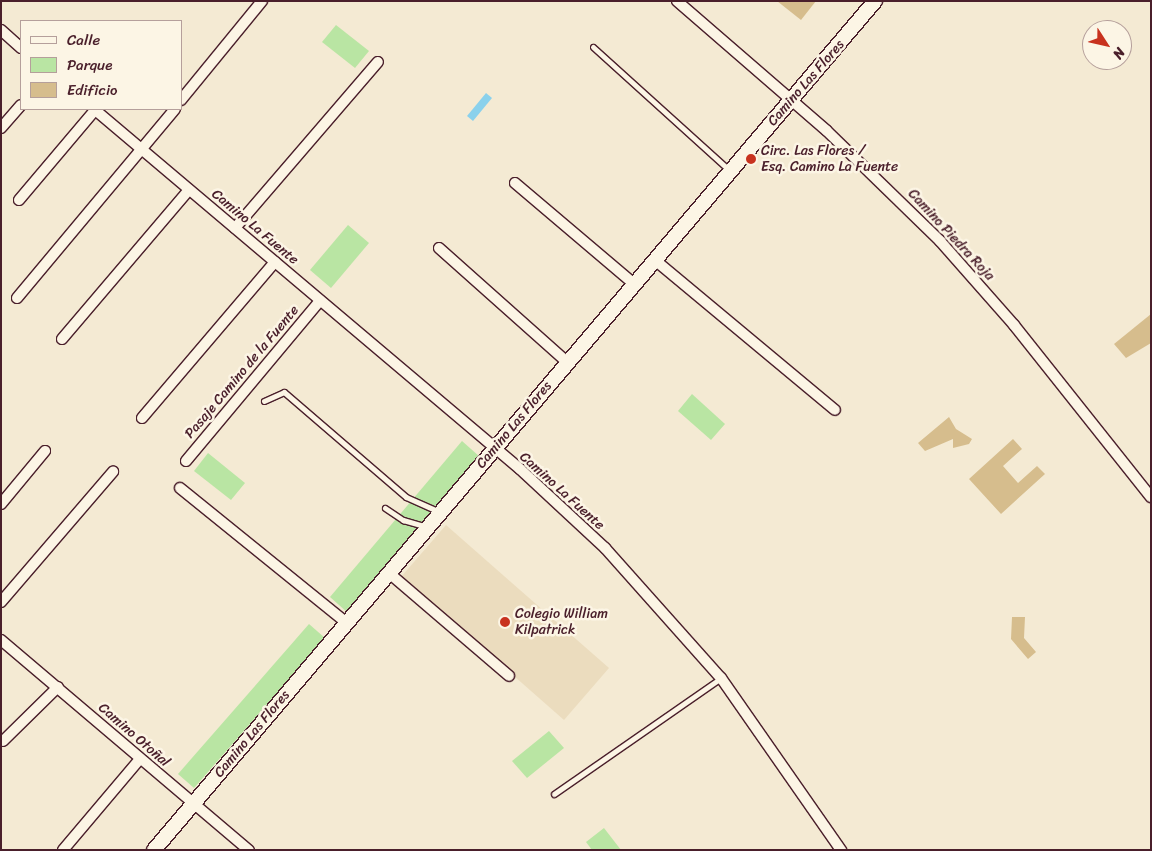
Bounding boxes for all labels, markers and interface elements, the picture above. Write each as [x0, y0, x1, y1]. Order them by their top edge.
legend [20, 20, 182, 110]
north arrow [1082, 20, 1132, 70]
text: Calle [67, 27, 100, 53]
street label: Camino Las Flores [764, 36, 848, 130]
text: N [1106, 42, 1132, 64]
text: Parque [67, 52, 112, 78]
text: Edificio [67, 77, 118, 103]
place label: Circ. Las Flores / Esq. Camino La Fuente [761, 143, 898, 176]
marker: Circ. Las Flores / Esq. Camino La Fuente [745, 153, 757, 165]
street label: Camino La Fuente [208, 186, 302, 268]
street label: Camino Piedra Roja [904, 186, 998, 284]
street label: Pasaje Camino de la Fuente [182, 302, 302, 442]
street label: Camino Las Flores [472, 378, 556, 472]
street label: Camino La Fuente [516, 448, 608, 534]
place label: Colegio William Kilpatrick [515, 606, 608, 638]
marker: Colegio William Kilpatrick [499, 616, 511, 628]
street label: Camino Las Flores [210, 687, 294, 781]
street label: Camino Otoñal [95, 699, 173, 771]

